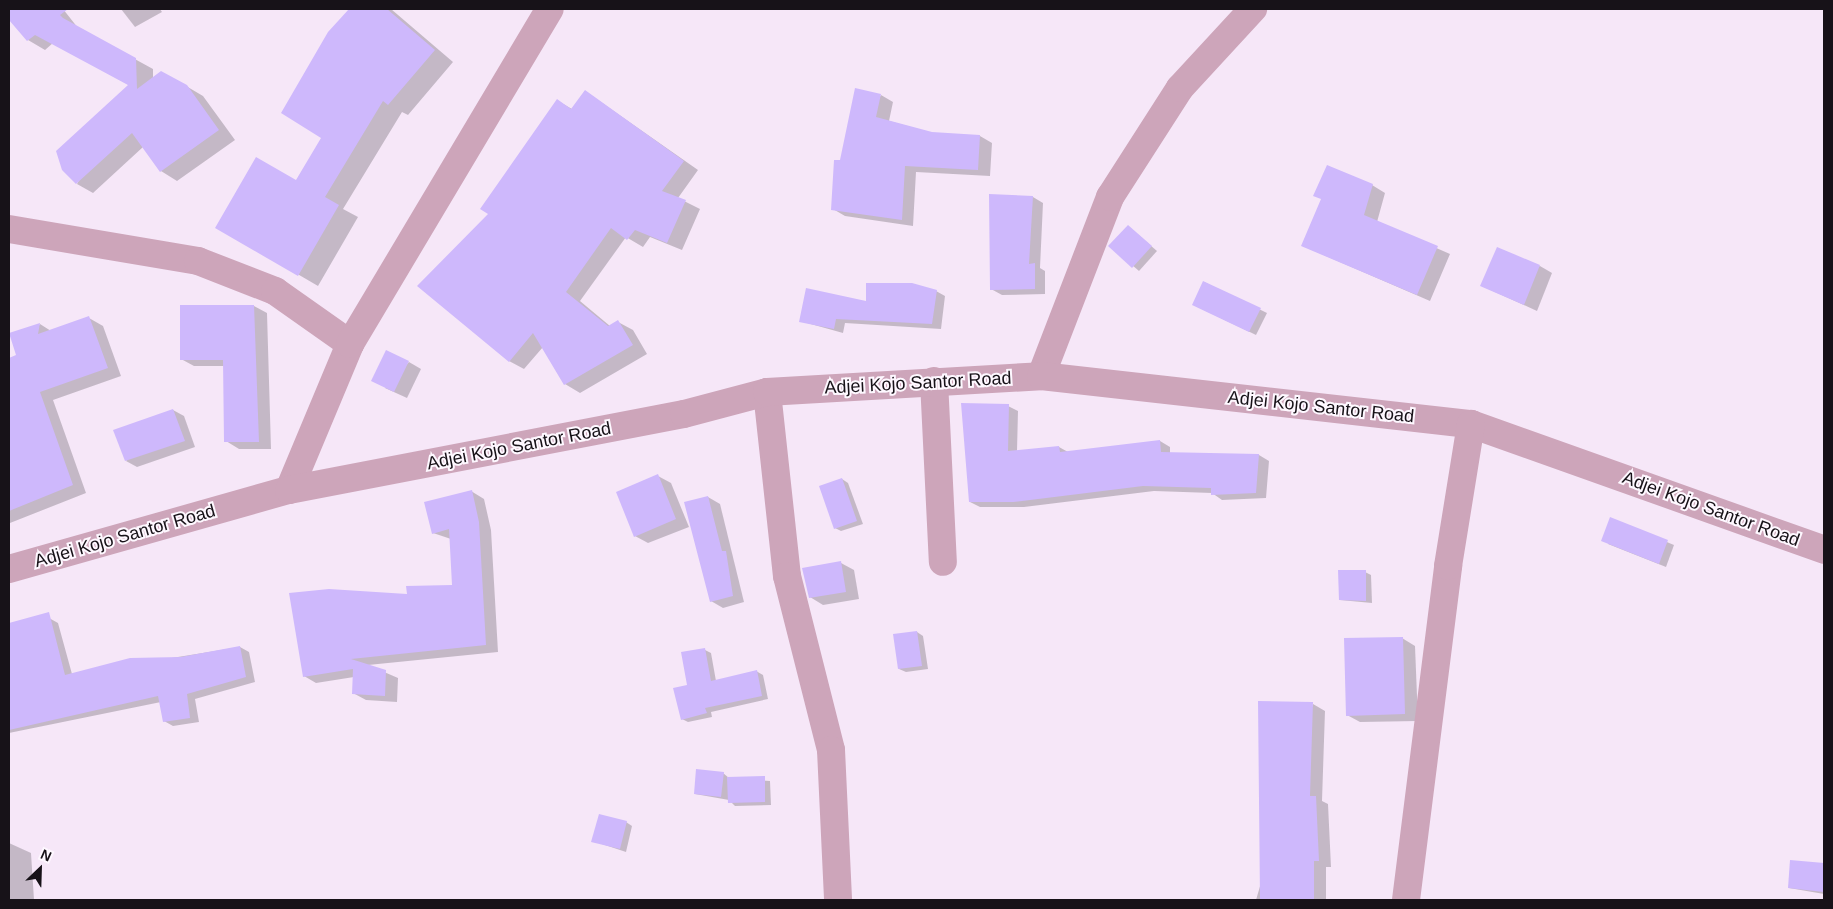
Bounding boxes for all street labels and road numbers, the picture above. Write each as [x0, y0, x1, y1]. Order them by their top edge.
street label: Adjei Kojo Santor Road [824, 367, 1012, 399]
street label: Adjei Kojo Santor Road [1227, 386, 1415, 428]
street label: Adjei Kojo Santor Road [425, 418, 613, 474]
street label: Adjei Kojo Santor Road [1619, 467, 1803, 551]
street label: Adjei Kojo Santor Road [32, 500, 218, 572]

